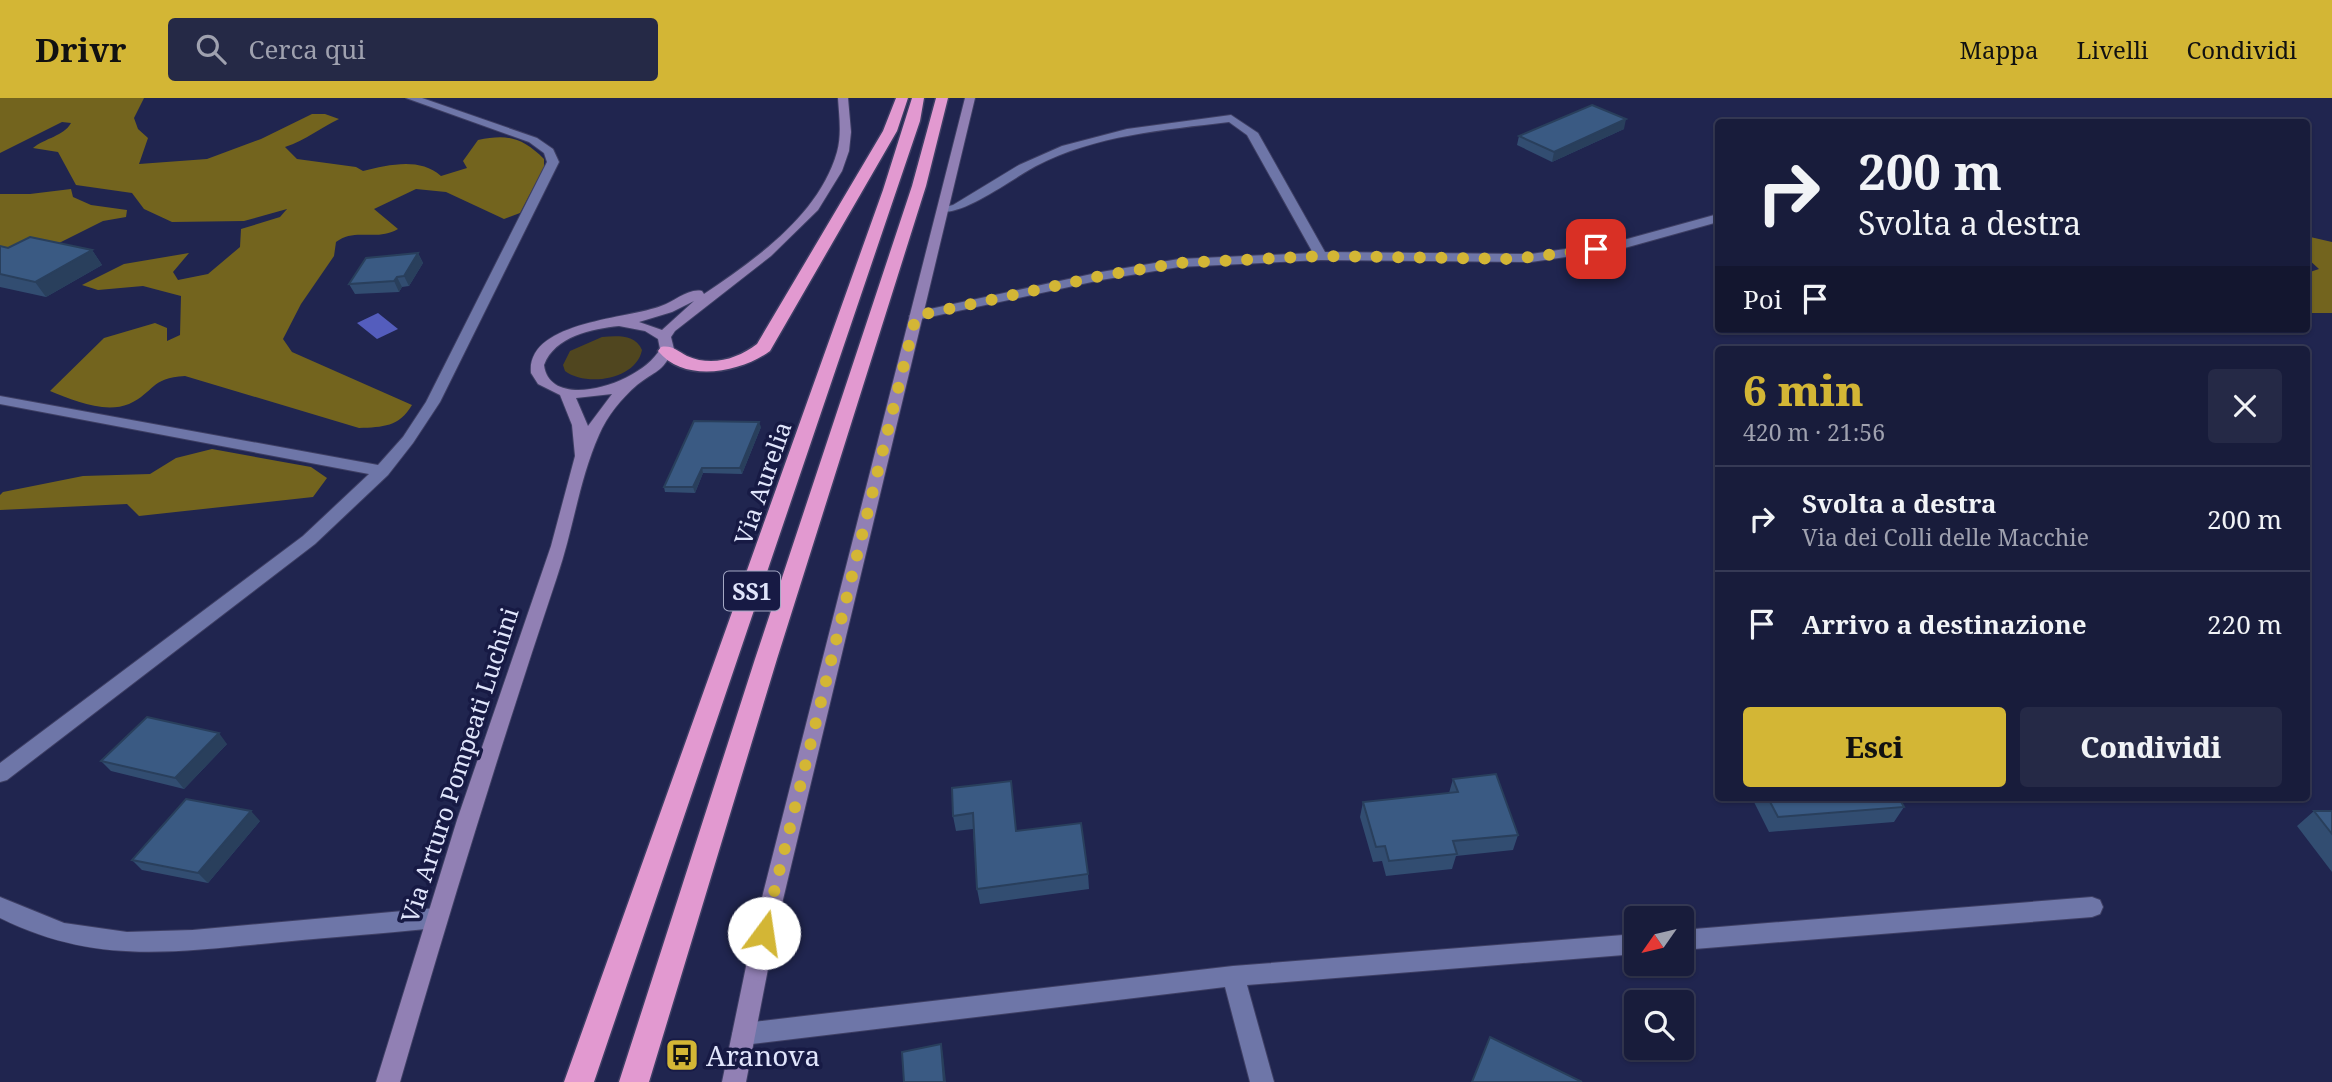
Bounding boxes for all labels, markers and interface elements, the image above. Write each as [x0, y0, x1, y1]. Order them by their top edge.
search box [168, 18, 658, 81]
text: Drivr [35, 27, 126, 72]
icon: search [192, 30, 230, 68]
text: Cerca qui [248, 31, 366, 67]
text: Mappa [1960, 33, 2039, 66]
text: Livelli [2077, 33, 2149, 66]
text: Condividi [2187, 33, 2297, 66]
text: 200 m [1858, 138, 2002, 204]
icon: right [1743, 147, 1834, 238]
text: Svolta a destra [1858, 201, 2081, 244]
pin [1566, 219, 1626, 279]
icon: arrive [1577, 230, 1615, 268]
icon: arrive [1796, 280, 1834, 318]
text: Poi [1743, 281, 1782, 317]
text: 6 min [1743, 361, 1864, 418]
button: close [2208, 369, 2282, 443]
text: 420 m · 21:56 [1743, 416, 1885, 448]
street label: Via Aurelia [726, 417, 798, 549]
text: Svolta a destra [1802, 485, 1997, 521]
icon: right [1743, 500, 1781, 538]
text: 200 m [2207, 501, 2282, 537]
text: Via dei Colli delle Macchie [1802, 521, 2089, 553]
road number: SS1 [724, 572, 780, 610]
street label: Via Arturo Pompeati Luchini [392, 603, 526, 927]
icon: arrive [1743, 605, 1781, 643]
text: Arrivo a destinazione [1802, 606, 2087, 642]
text: 220 m [2207, 606, 2282, 642]
button: Esci [1743, 707, 2006, 787]
button: Condividi [2020, 707, 2282, 787]
position arrow [727, 896, 801, 970]
north arrow [1624, 906, 1694, 976]
map controls [1624, 906, 1694, 1060]
button: search [1624, 990, 1694, 1060]
bus stop icon: Aranova [663, 1036, 701, 1074]
place label: Aranova [706, 1036, 820, 1074]

